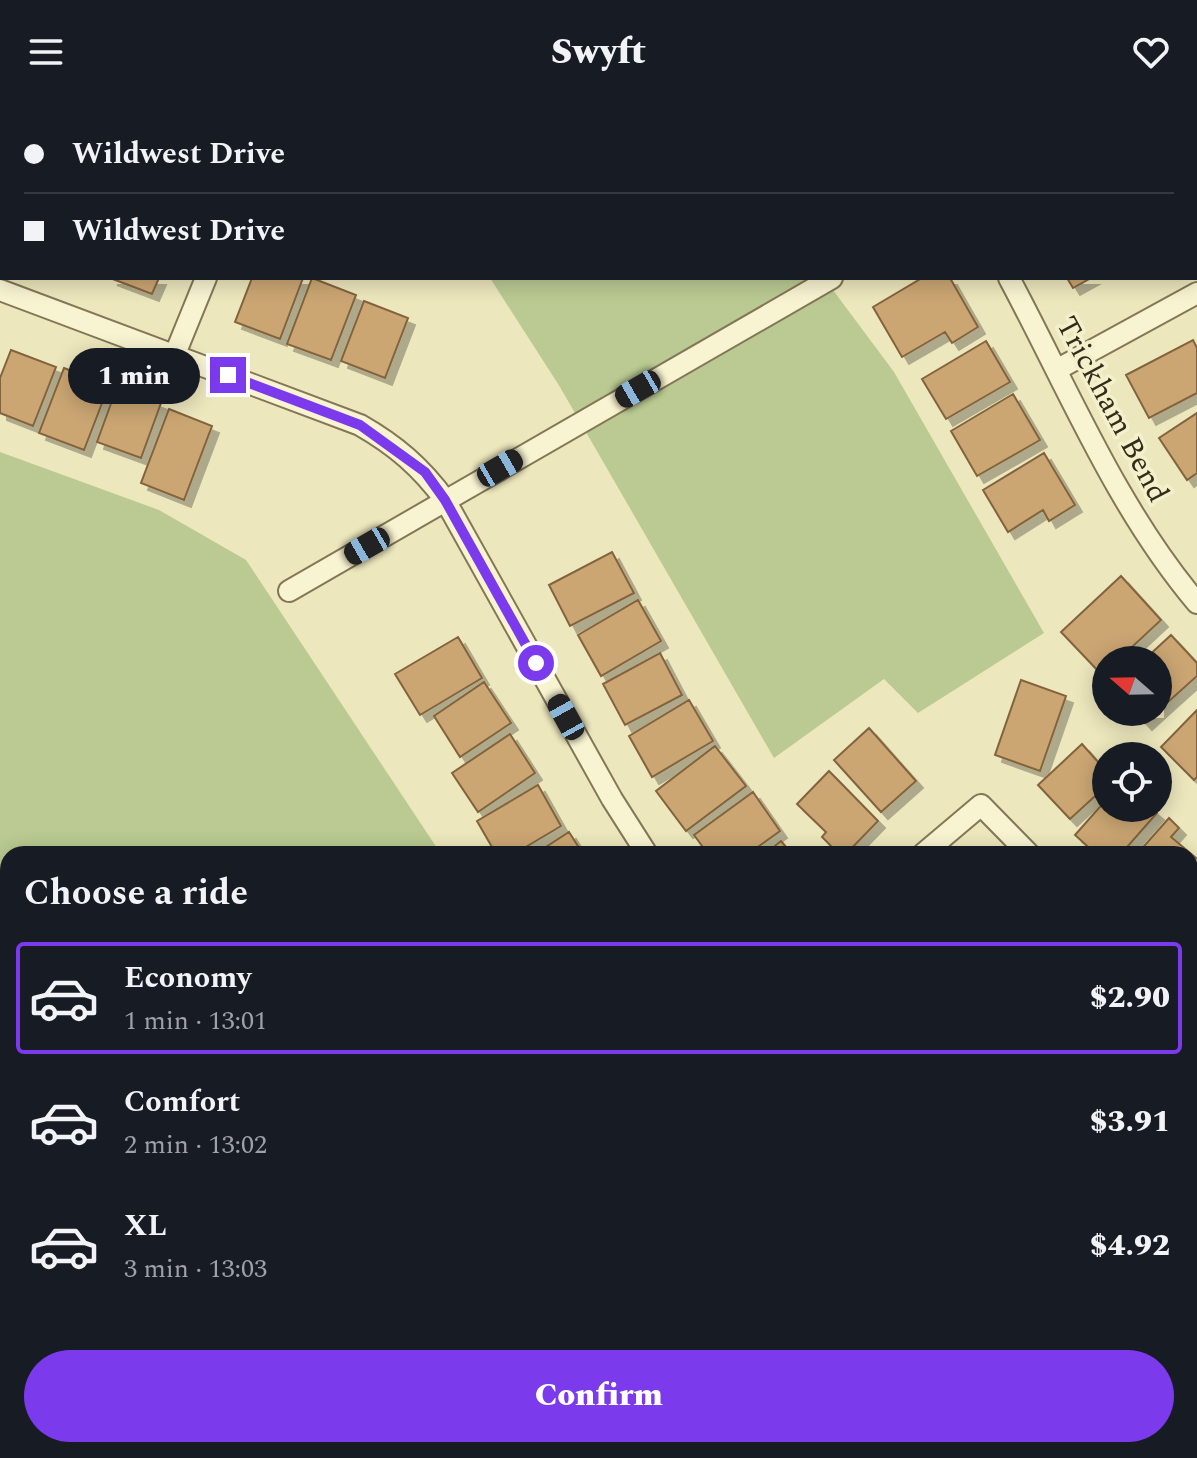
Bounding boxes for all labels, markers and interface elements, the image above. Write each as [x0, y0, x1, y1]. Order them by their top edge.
text: Swyft [551, 25, 646, 80]
icon: menu [24, 30, 68, 74]
icon: heart [1129, 30, 1173, 74]
text: Wildwest Drive [72, 131, 285, 177]
text: Wildwest Drive [72, 208, 285, 254]
street label: Trickham Bend [1044, 308, 1181, 511]
callout: 1 min [68, 347, 200, 403]
text: 1 min [98, 356, 170, 396]
route end [210, 357, 246, 393]
car [611, 367, 665, 411]
car [473, 446, 527, 490]
car [340, 524, 394, 568]
route start [518, 645, 554, 681]
north arrow [1092, 646, 1172, 726]
map controls [1092, 646, 1172, 822]
car [544, 690, 588, 744]
button: locate [1092, 742, 1172, 822]
text: Choose a ride [24, 866, 248, 921]
text: Economy [124, 955, 251, 1001]
icon: car [28, 962, 100, 1034]
text: $2.90 [1090, 975, 1170, 1021]
text: 1 min · 13:01 [124, 1001, 267, 1041]
text: Comfort [124, 1079, 240, 1125]
icon: car [28, 1086, 100, 1158]
text: $3.91 [1090, 1099, 1170, 1145]
text: 2 min · 13:02 [124, 1125, 267, 1165]
text: XL [124, 1203, 167, 1249]
icon: car [28, 1210, 100, 1282]
text: $4.92 [1090, 1223, 1170, 1269]
text: 3 min · 13:03 [124, 1249, 267, 1289]
button: Confirm [24, 1350, 1174, 1442]

